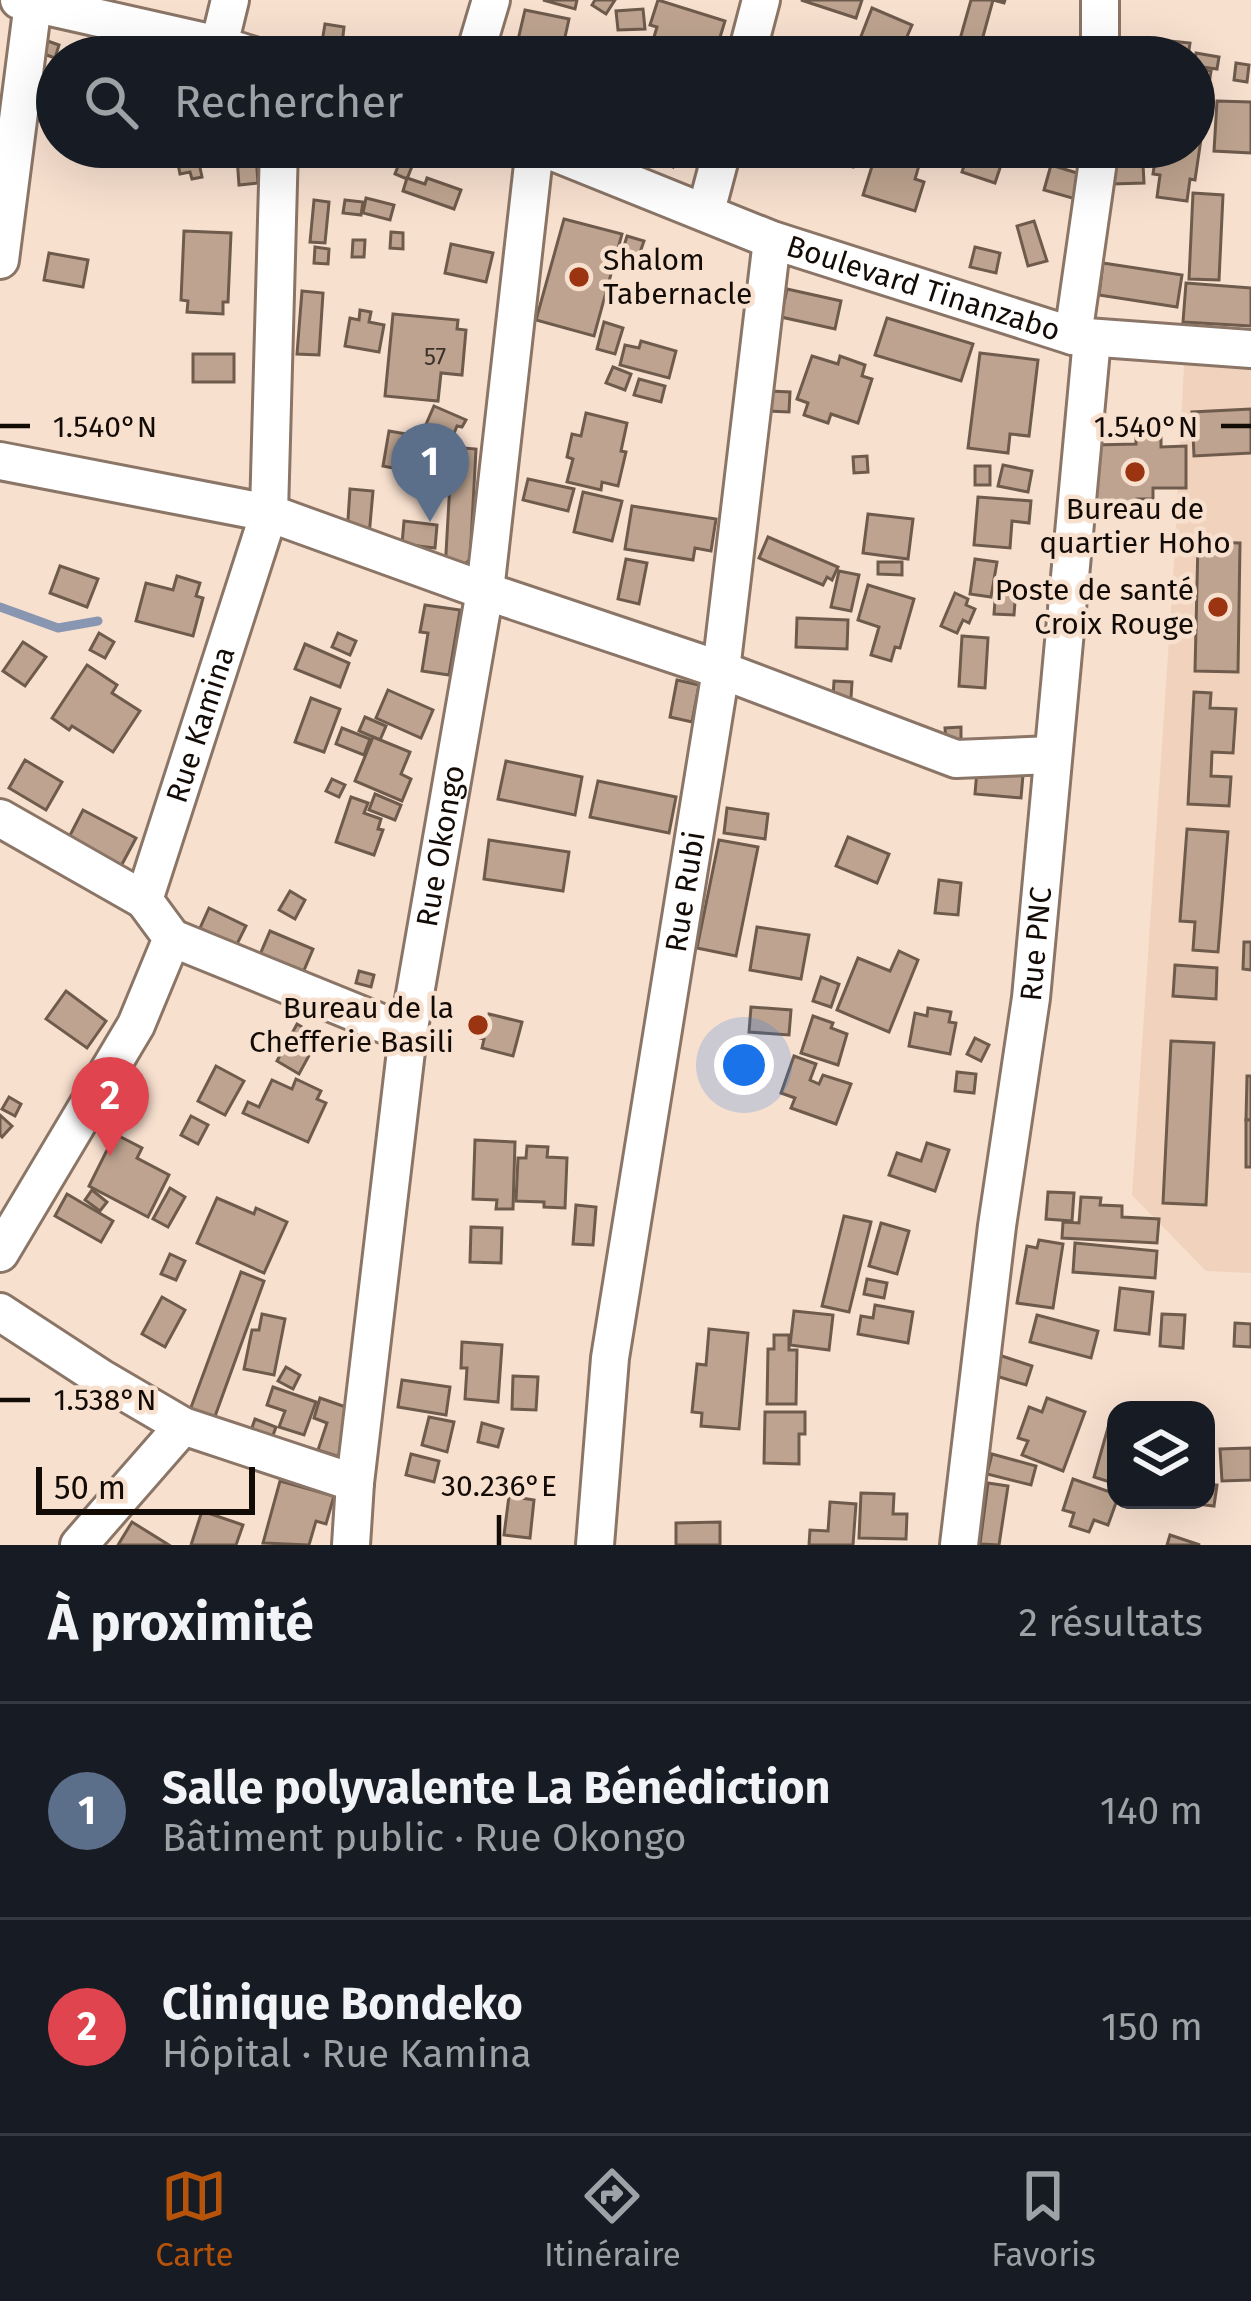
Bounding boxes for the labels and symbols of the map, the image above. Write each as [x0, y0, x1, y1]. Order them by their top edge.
street label: Boulevard Tinanzabo [782, 228, 1065, 349]
place label: Shalom Tabernacle [603, 242, 752, 312]
marker: Shalom Tabernacle [566, 264, 592, 290]
house number: 57 [424, 343, 446, 371]
text: 1.540°N [53, 409, 157, 445]
text: 1.540°N [1094, 409, 1198, 445]
pin: 1 [391, 423, 469, 522]
marker: Bureau de quartier Hoho [1122, 459, 1148, 485]
place label: Bureau de quartier Hoho [1039, 491, 1231, 561]
place label: Poste de santé Croix Rouge [995, 572, 1194, 642]
marker: Poste de santé Croix Rouge [1205, 594, 1231, 620]
street label: Rue Kamina [159, 642, 243, 807]
street label: Rue Okongo [409, 762, 472, 930]
street label: Rue Rubi [658, 829, 713, 955]
street label: Rue PNC [1013, 885, 1059, 1003]
place label: Bureau de la Chefferie Basili [249, 990, 454, 1060]
marker: Bureau de la Chefferie Basili [465, 1012, 491, 1038]
your location [714, 1035, 774, 1095]
pin: 2 [71, 1057, 149, 1156]
text: 1.538°N [54, 1382, 157, 1418]
scale bar [36, 1461, 255, 1514]
text: 30.236°E [441, 1468, 557, 1504]

